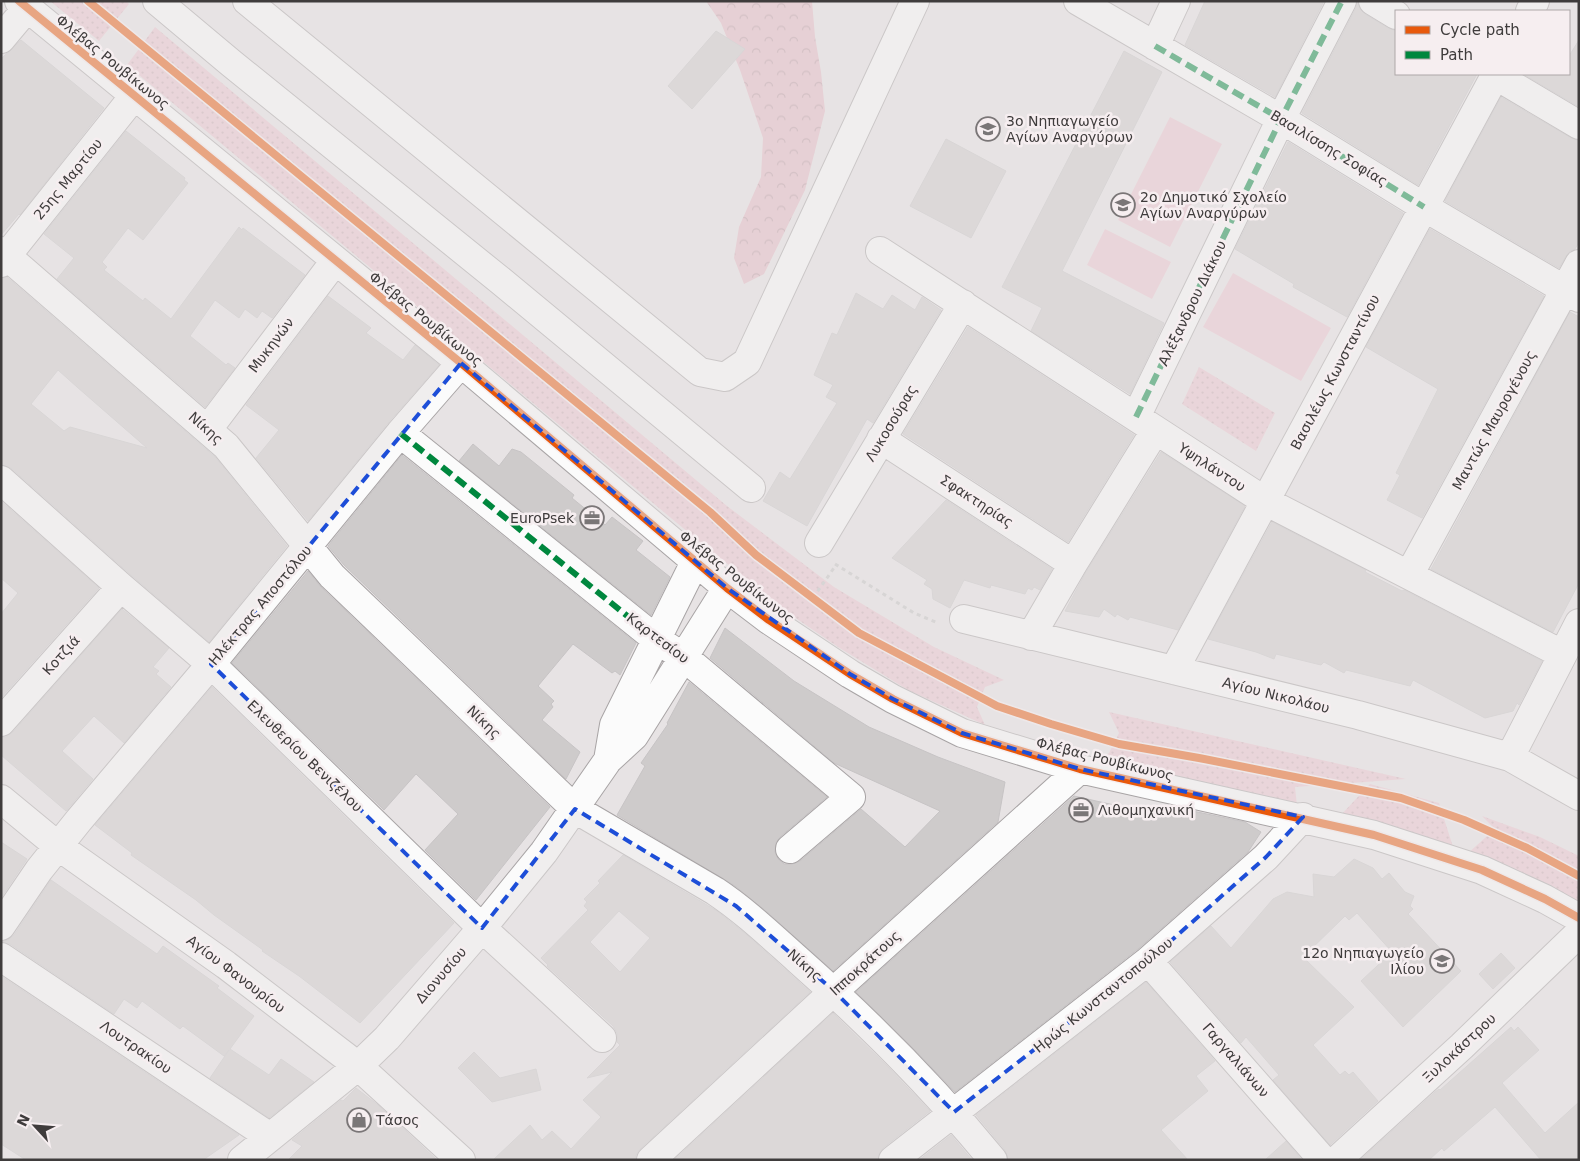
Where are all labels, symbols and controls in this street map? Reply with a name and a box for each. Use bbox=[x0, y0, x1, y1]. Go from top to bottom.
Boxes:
legend bbox=[1395, 10, 1570, 75]
street label: Φλέβας Ρουβίκωνος bbox=[53, 11, 173, 113]
text: Cycle path bbox=[1440, 21, 1520, 39]
text: Path bbox=[1440, 46, 1473, 64]
street label: Βασιλίσσης Σοφίας bbox=[1268, 107, 1390, 189]
place label: 3ο Νηπιαγωγείο Αγίων Αναργύρων bbox=[1006, 113, 1133, 145]
school or university icon: 3ο Νηπιαγωγείο Αγίων Αναργύρων bbox=[975, 116, 1001, 142]
street label: 25ης Μαρτίου bbox=[31, 135, 105, 223]
place label: 2ο Δημοτικό Σχολείο Αγίων Αναργύρων bbox=[1140, 189, 1287, 221]
school or university icon: 2ο Δημοτικό Σχολείο Αγίων Αναργύρων bbox=[1110, 192, 1136, 218]
street label: Αλέξανδρου Διάκου bbox=[1155, 238, 1229, 368]
street label: Φλέβας Ρουβίκωνος bbox=[366, 268, 486, 370]
street label: Βασιλέως Κωνσταντίνου bbox=[1287, 292, 1383, 452]
street label: Μυκηνών bbox=[245, 314, 297, 376]
street label: Μαντώς Μαυρογένους bbox=[1449, 347, 1539, 493]
street label: Λυκοσούρας bbox=[862, 382, 920, 464]
street label: Νίκης bbox=[186, 408, 226, 448]
street label: Υψηλάντου bbox=[1174, 439, 1249, 495]
street label: Σφακτηρίας bbox=[937, 471, 1017, 531]
office icon: EuroPsek bbox=[579, 505, 605, 531]
place label: EuroPsek bbox=[510, 510, 575, 526]
street label: Φλέβας Ρουβίκωνος bbox=[676, 527, 798, 627]
street label: Ηλέκτρας Αποστόλου bbox=[205, 542, 315, 668]
street label: Καρτεσίου bbox=[624, 609, 692, 667]
street label: Κοτζιά bbox=[39, 632, 83, 678]
street label: Αγίου Νικολάου bbox=[1221, 674, 1331, 716]
street label: Ελευθερίου Βενιζέλου bbox=[244, 697, 366, 815]
street label: Νίκης bbox=[464, 702, 504, 742]
street label: Φλέβας Ρουβίκωνος bbox=[1035, 734, 1175, 784]
office icon: Λιθομηχανική bbox=[1068, 797, 1094, 823]
place label: Λιθομηχανική bbox=[1098, 802, 1194, 818]
street label: Ιπποκράτους bbox=[826, 927, 904, 999]
street label: Αγίου Φανουρίου bbox=[184, 932, 288, 1016]
street label: Ηρώς Κωνσταντοπούλου bbox=[1030, 934, 1176, 1056]
street label: Διονυσίου bbox=[412, 944, 470, 1006]
place label: 12ο Νηπιαγωγείο Ιλίου bbox=[1302, 945, 1424, 977]
street label: Νίκης bbox=[784, 946, 826, 984]
school or university icon: 12ο Νηπιαγωγείο Ιλίου bbox=[1429, 948, 1455, 974]
street label: Ξυλοκάστρου bbox=[1419, 1010, 1499, 1086]
street label: Λουτρακίου bbox=[97, 1017, 175, 1077]
street label: Γαργαλιάνων bbox=[1199, 1020, 1273, 1100]
north arrow bbox=[10, 1101, 60, 1151]
shop icon: Τάσος bbox=[346, 1107, 372, 1133]
text: N bbox=[14, 1112, 33, 1129]
place label: Τάσος bbox=[375, 1112, 419, 1128]

